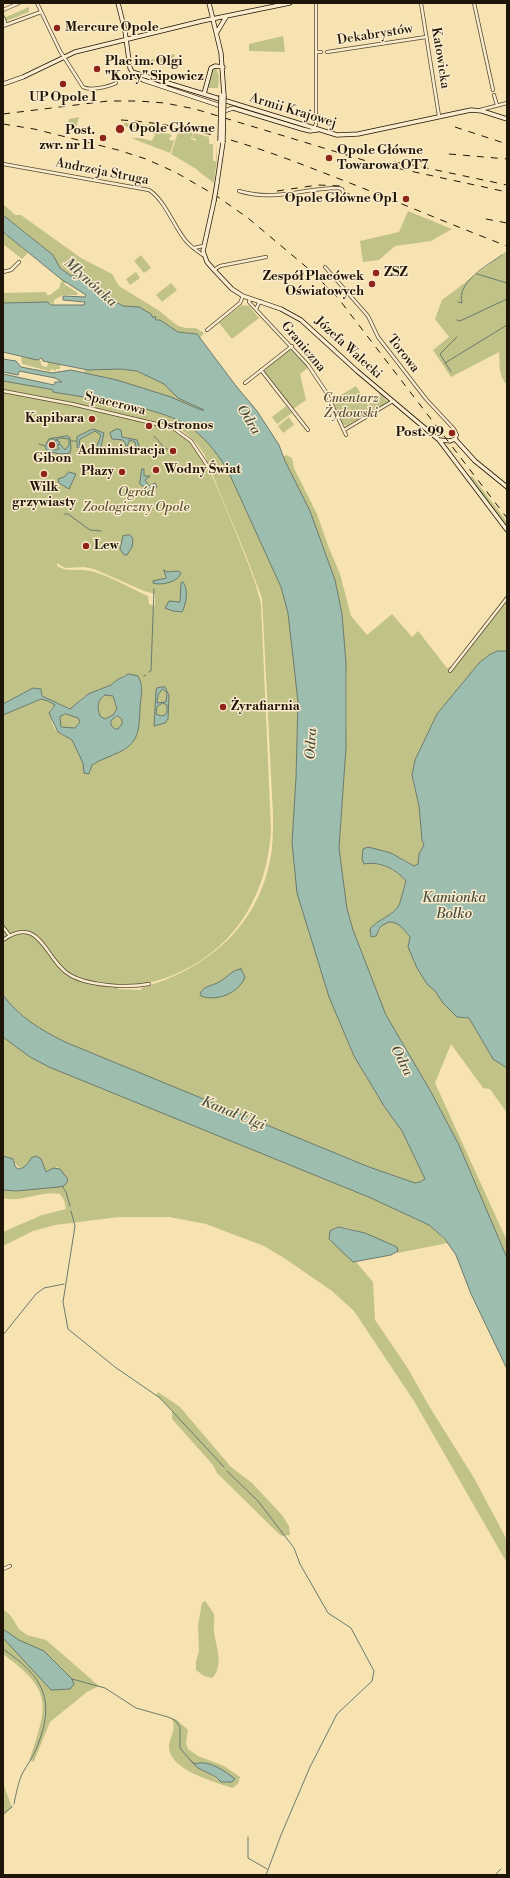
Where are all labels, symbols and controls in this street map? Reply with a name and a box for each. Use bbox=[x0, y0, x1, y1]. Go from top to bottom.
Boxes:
place label: Mercure Opole bbox=[65, 20, 159, 36]
street label: Dekabrystów bbox=[336, 21, 414, 49]
marker: Mercure Opole bbox=[52, 23, 62, 33]
street label: Katowicka bbox=[427, 26, 453, 90]
place label: Plac im. Olgi "Kory" Sipowicz bbox=[105, 54, 204, 85]
marker: Plac im. Olgi "Kory" Sipowicz bbox=[92, 64, 102, 74]
marker: UP Opole 1 bbox=[58, 79, 68, 89]
place label: UP Opole 1 bbox=[29, 90, 97, 106]
street label: Armii Krajowej bbox=[248, 90, 338, 132]
place label: Opole Główne bbox=[129, 121, 215, 137]
place label: Post. zwr. nr 11 bbox=[39, 123, 95, 154]
marker: Opole Główne bbox=[114, 123, 126, 135]
marker: Post. zwr. nr 11 bbox=[98, 133, 108, 143]
place label: Opole Główne Towarowa OT7 bbox=[337, 143, 429, 174]
marker: Opole Główne Towarowa OT7 bbox=[324, 153, 334, 163]
street label: Andrzeja Struga bbox=[54, 155, 150, 189]
place label: Opole Główne Op1 bbox=[285, 191, 398, 207]
marker: Opole Główne Op1 bbox=[401, 194, 411, 204]
water label: Młynówka bbox=[60, 255, 120, 311]
place label: ZSZ bbox=[384, 265, 408, 281]
marker: ZSZ bbox=[371, 268, 381, 278]
place label: Zespół Placówek Oświatowych bbox=[263, 269, 364, 300]
marker: Zespół Placówek Oświatowych bbox=[367, 279, 377, 289]
street label: Józefa Walecki bbox=[311, 314, 385, 382]
street label: Graniczna bbox=[277, 319, 329, 375]
street label: Torowa bbox=[383, 332, 423, 376]
street label: Spacerowa bbox=[83, 389, 147, 419]
park label: Cmentarz Żydowski bbox=[323, 391, 379, 422]
water label: Odra bbox=[232, 402, 264, 438]
place label: Kapibara bbox=[25, 411, 84, 427]
marker: Kapibara bbox=[87, 414, 97, 424]
place label: Ostronos bbox=[157, 418, 213, 434]
marker: Ostronos bbox=[144, 421, 154, 431]
place label: Post. 99 bbox=[396, 425, 444, 441]
marker: Post. 99 bbox=[447, 428, 457, 438]
marker: Gibon bbox=[47, 440, 57, 450]
place label: Administracja bbox=[78, 443, 165, 459]
marker: Administracja bbox=[168, 446, 178, 456]
place label: Gibon bbox=[33, 451, 71, 467]
place label: Wodny Świat bbox=[164, 462, 241, 478]
place label: Płazy bbox=[81, 464, 114, 480]
marker: Wodny Świat bbox=[151, 465, 161, 475]
marker: Płazy bbox=[117, 467, 127, 477]
marker: Wilk grzywiasty bbox=[39, 469, 49, 479]
place label: Wilk grzywiasty bbox=[12, 480, 76, 511]
park label: Ogród Zoologiczny Opole bbox=[82, 485, 190, 516]
place label: Lew bbox=[94, 538, 119, 554]
marker: Lew bbox=[81, 541, 91, 551]
place label: Żyrafiarnia bbox=[231, 699, 300, 715]
marker: Żyrafiarnia bbox=[218, 702, 228, 712]
water label: Odra bbox=[303, 728, 321, 760]
water label: Kamionka Bolko bbox=[422, 891, 486, 924]
water label: Odra bbox=[386, 1043, 416, 1079]
water label: Kanał Ulgi bbox=[199, 1094, 267, 1134]

